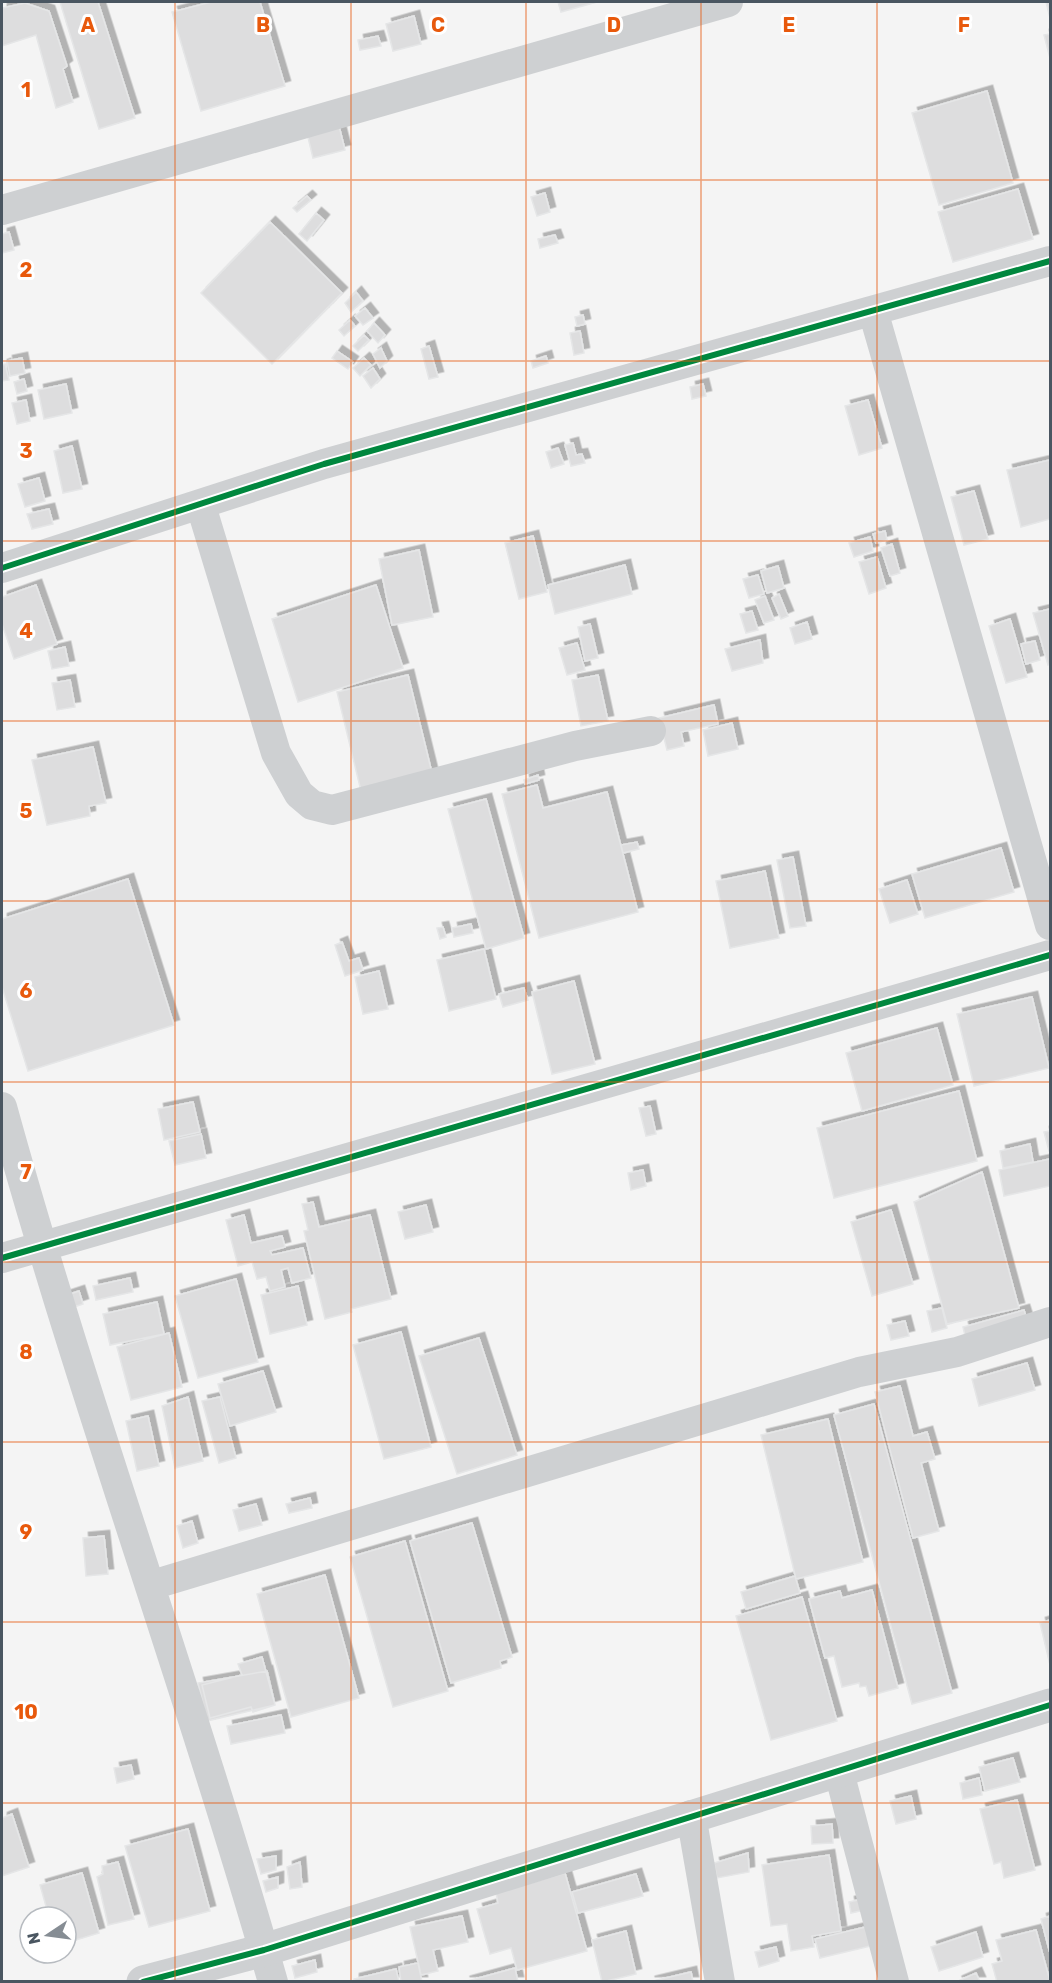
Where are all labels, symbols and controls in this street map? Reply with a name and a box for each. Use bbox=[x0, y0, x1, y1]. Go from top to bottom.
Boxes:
text: A bbox=[81, 13, 96, 37]
text: B bbox=[256, 13, 270, 37]
text: C bbox=[431, 13, 445, 37]
text: D bbox=[607, 13, 621, 37]
text: E bbox=[783, 13, 795, 37]
text: F bbox=[958, 13, 970, 37]
text: 1 bbox=[21, 78, 31, 102]
text: 2 bbox=[20, 258, 33, 282]
text: 3 bbox=[19, 439, 33, 463]
text: 4 bbox=[19, 619, 33, 643]
text: 5 bbox=[20, 799, 33, 823]
text: 6 bbox=[19, 979, 33, 1003]
text: 7 bbox=[20, 1160, 32, 1184]
text: 8 bbox=[19, 1340, 33, 1364]
text: 9 bbox=[20, 1520, 33, 1544]
text: 10 bbox=[14, 1700, 38, 1724]
north arrow bbox=[18, 1905, 78, 1965]
text: N bbox=[23, 1931, 44, 1946]

